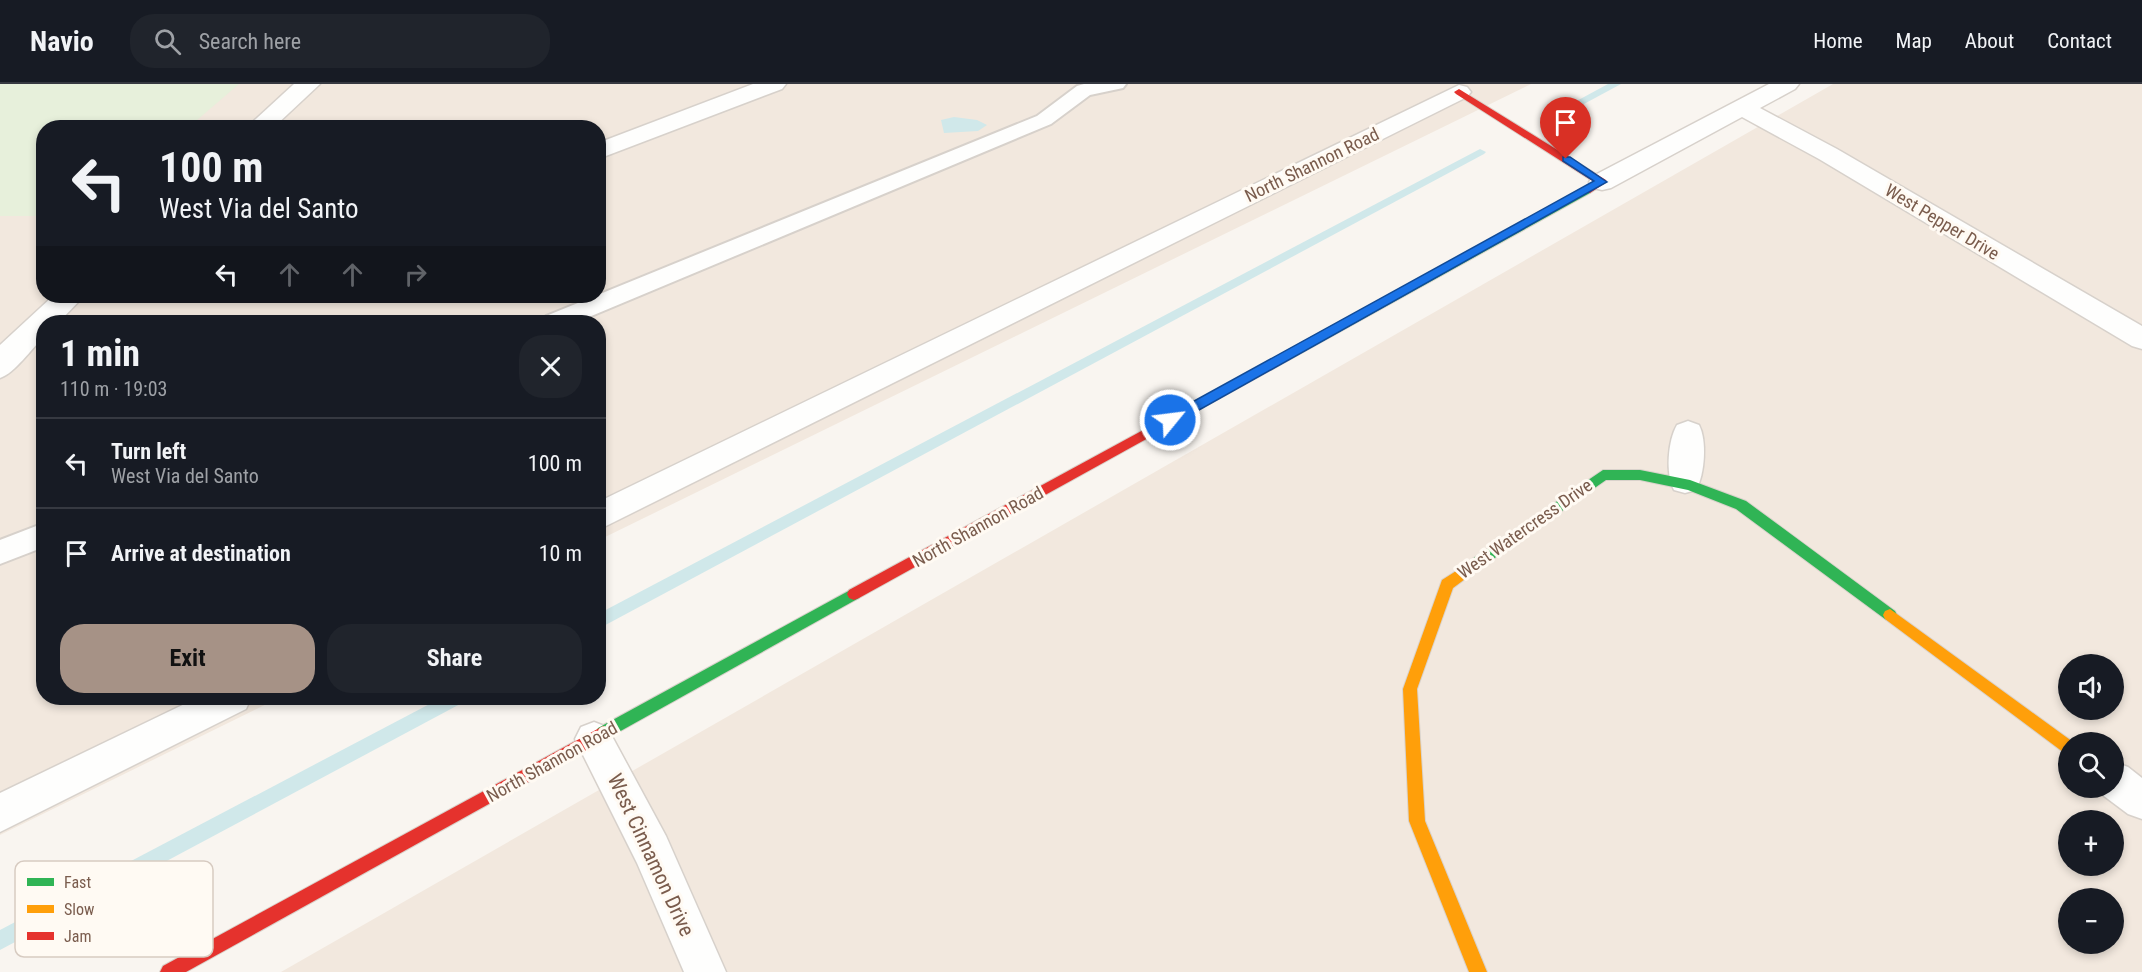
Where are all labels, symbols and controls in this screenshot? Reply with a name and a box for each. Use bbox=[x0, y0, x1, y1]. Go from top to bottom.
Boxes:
search box bbox=[130, 14, 550, 68]
text: Navio bbox=[30, 25, 94, 58]
icon: search bbox=[151, 25, 184, 58]
text: Search here bbox=[199, 29, 301, 54]
text: Home bbox=[1813, 29, 1863, 53]
text: Map bbox=[1896, 29, 1932, 53]
text: About bbox=[1965, 29, 2014, 53]
text: Contact bbox=[2047, 29, 2112, 53]
pin bbox=[1540, 97, 1591, 159]
icon: arrive bbox=[1549, 106, 1582, 139]
street label: North Shannon Road bbox=[1241, 123, 1382, 206]
text: 100 m bbox=[159, 143, 264, 192]
icon: left bbox=[60, 144, 138, 222]
street label: West Pepper Drive bbox=[1881, 179, 2003, 264]
text: West Via del Santo bbox=[159, 193, 359, 225]
icon: left bbox=[210, 258, 243, 291]
icon: ahead bbox=[273, 258, 306, 291]
icon: ahead bbox=[336, 258, 369, 291]
icon: right bbox=[399, 258, 432, 291]
text: 1 min bbox=[60, 333, 140, 375]
button: close bbox=[519, 335, 582, 398]
text: 110 m · 19:03 bbox=[60, 377, 167, 401]
position arrow bbox=[1138, 388, 1202, 452]
text: Turn left bbox=[111, 439, 186, 464]
icon: left bbox=[60, 447, 93, 480]
text: 100 m bbox=[528, 451, 582, 476]
text: West Via del Santo bbox=[111, 464, 259, 488]
street label: West Watercress Drive bbox=[1453, 474, 1596, 583]
street label: North Shannon Road bbox=[909, 482, 1047, 571]
icon: arrive bbox=[60, 537, 93, 570]
text: Arrive at destination bbox=[111, 541, 291, 566]
text: 10 m bbox=[539, 541, 582, 566]
button: Exit bbox=[60, 624, 315, 693]
button: Share bbox=[327, 624, 582, 693]
map controls bbox=[2058, 654, 2124, 954]
button: sound bbox=[2058, 654, 2124, 720]
street label: North Shannon Road bbox=[483, 717, 621, 806]
button: search bbox=[2058, 732, 2124, 798]
street label: West Cinnamon Drive bbox=[603, 770, 699, 940]
button: + bbox=[2058, 810, 2124, 876]
legend bbox=[15, 861, 213, 957]
text: Fast bbox=[64, 873, 91, 892]
button: − bbox=[2058, 888, 2124, 954]
text: Slow bbox=[64, 900, 94, 919]
text: Jam bbox=[64, 927, 91, 946]

